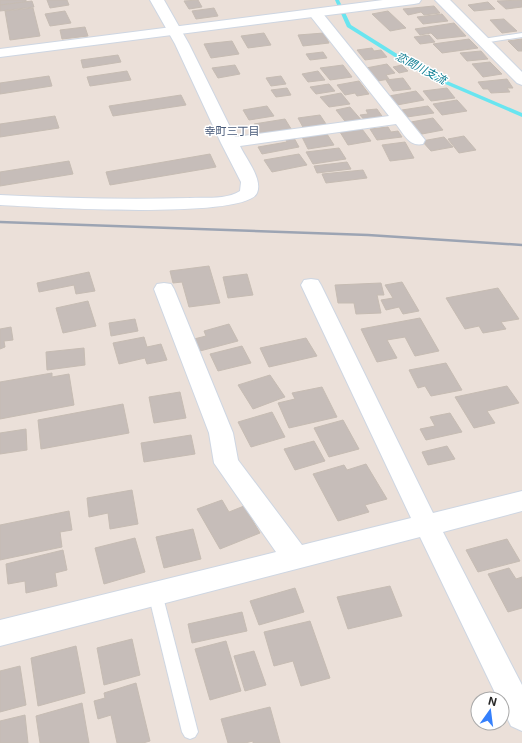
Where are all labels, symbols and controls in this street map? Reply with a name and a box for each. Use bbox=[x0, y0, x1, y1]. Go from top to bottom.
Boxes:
water label: 恋問川支流 bbox=[393, 49, 450, 88]
district label: 幸町三丁目 bbox=[205, 124, 260, 138]
north arrow bbox=[470, 691, 510, 731]
text: N bbox=[487, 693, 498, 709]

